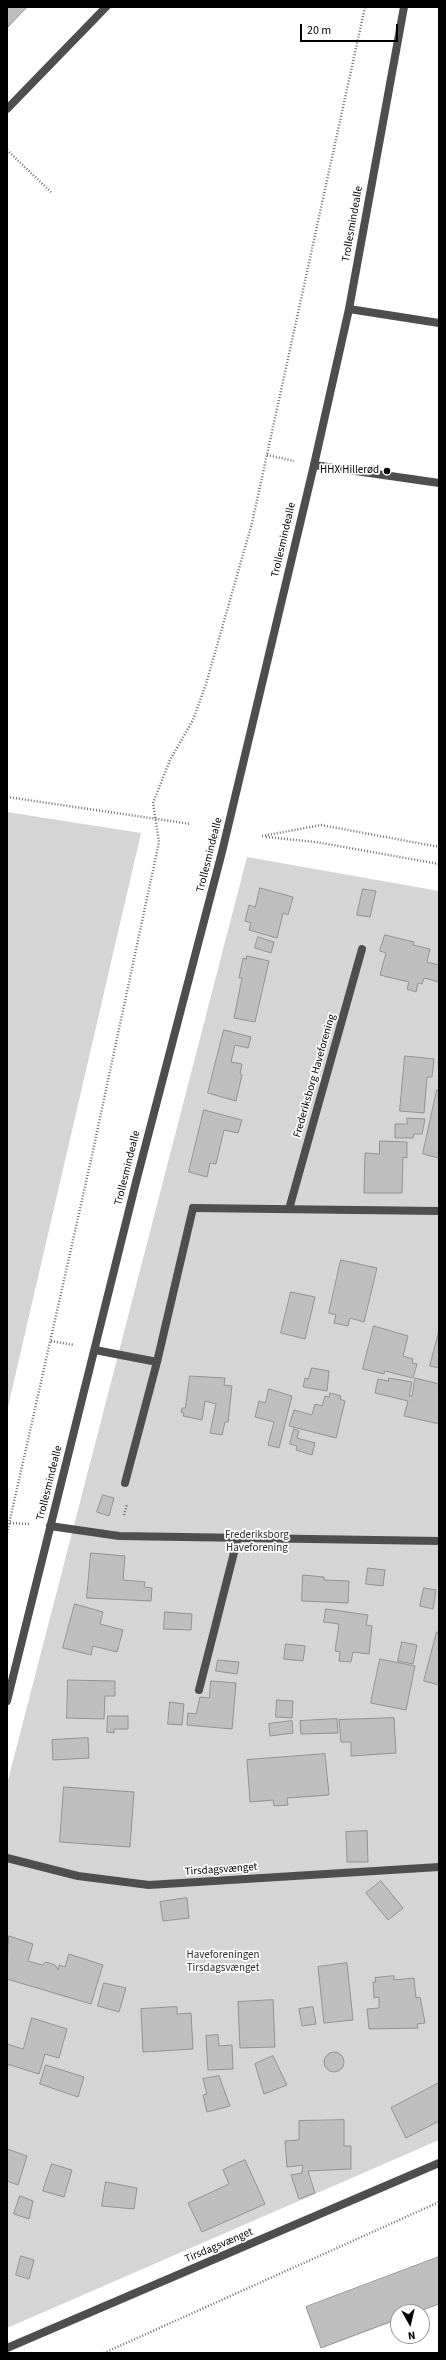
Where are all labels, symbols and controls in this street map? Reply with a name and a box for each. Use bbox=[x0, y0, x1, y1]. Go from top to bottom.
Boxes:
scale bar bbox=[302, 16, 400, 42]
text: 20 m bbox=[307, 22, 331, 39]
street label: Trollesmindealle bbox=[340, 185, 366, 263]
place label: HHX Hillerød bbox=[320, 464, 379, 478]
marker: HHX Hillerød bbox=[382, 466, 392, 476]
street label: Trollesmindealle bbox=[269, 501, 299, 579]
street label: Trollesmindealle bbox=[194, 816, 226, 894]
street label: Frederiksborg Haveforening bbox=[291, 1013, 339, 1139]
street label: Trollesmindealle bbox=[112, 1129, 144, 1207]
street label: Trollesmindealle bbox=[34, 1444, 66, 1522]
park label: Frederiksborg Haveforening bbox=[225, 1529, 289, 1555]
street label: Tirsdagsvænget bbox=[184, 1861, 258, 1879]
park label: Haveforeningen Tirsdagsvænget bbox=[186, 1949, 260, 1975]
street label: Tirsdagsvænget bbox=[183, 2226, 255, 2266]
north arrow bbox=[390, 2304, 430, 2344]
text: N bbox=[407, 2327, 416, 2343]

